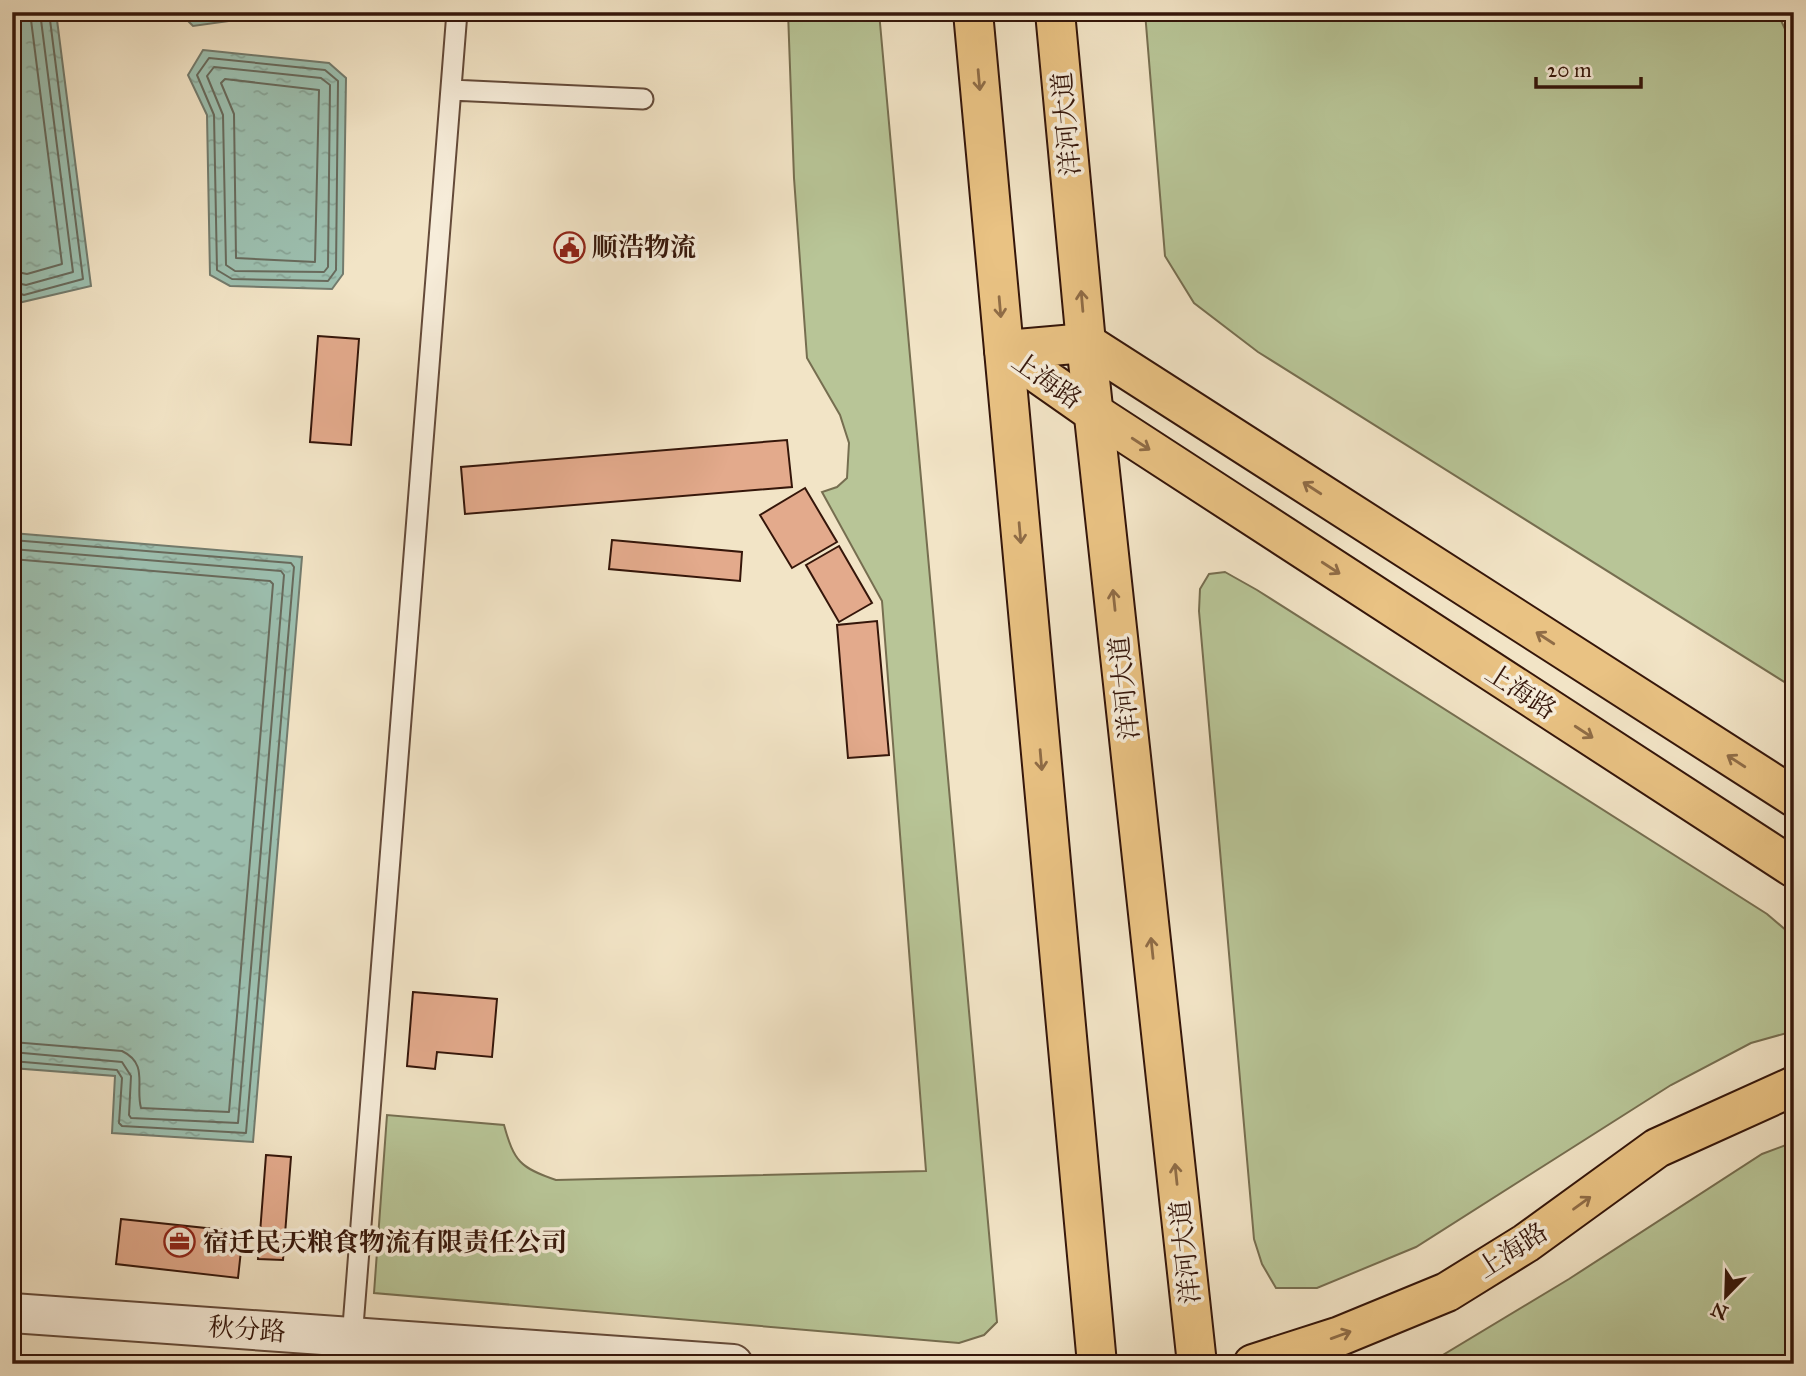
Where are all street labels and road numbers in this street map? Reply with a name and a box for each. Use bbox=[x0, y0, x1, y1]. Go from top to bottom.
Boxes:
street label: 洋河大道 bbox=[1046, 71, 1086, 177]
street label: 上海路 bbox=[1006, 345, 1088, 415]
street label: 洋河大道 bbox=[1103, 635, 1145, 741]
street label: 上海路 bbox=[1480, 656, 1562, 726]
street label: 洋河大道 bbox=[1164, 1199, 1206, 1305]
street label: 上海路 bbox=[1471, 1215, 1553, 1285]
street label: 秋分路 bbox=[207, 1310, 287, 1348]

